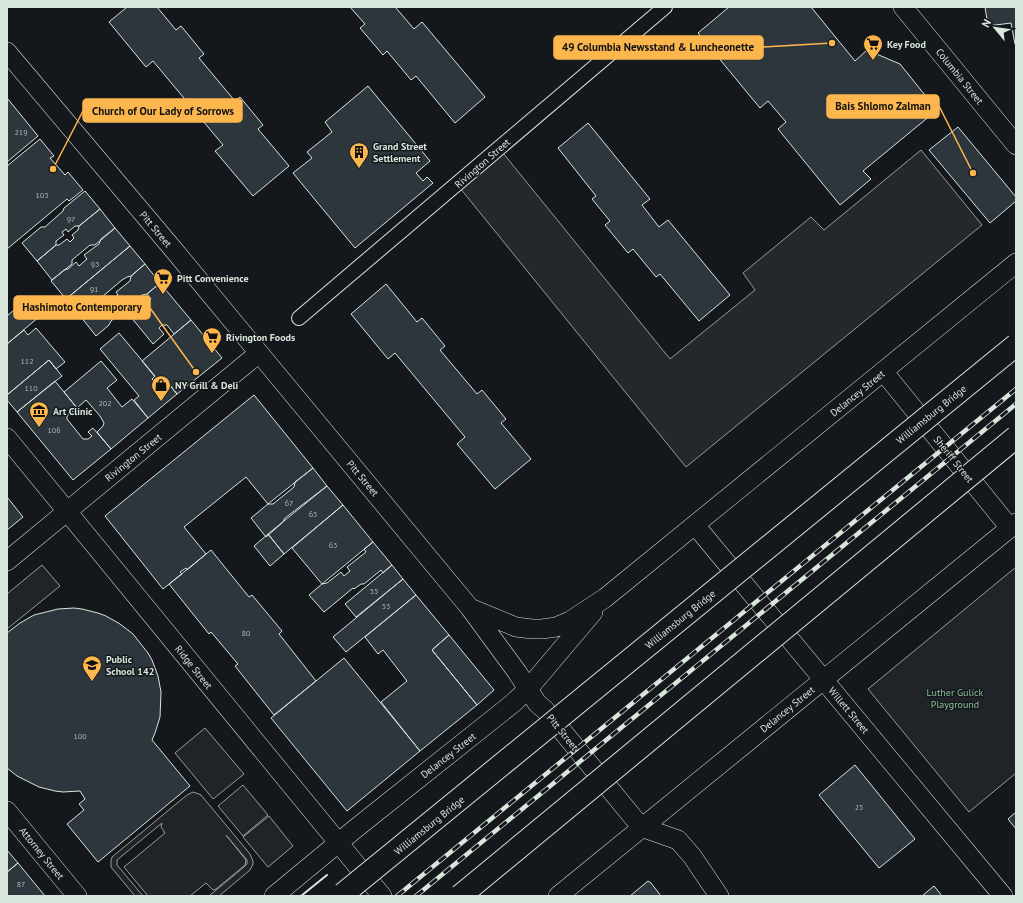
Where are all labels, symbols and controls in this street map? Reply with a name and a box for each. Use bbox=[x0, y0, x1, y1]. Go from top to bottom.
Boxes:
north arrow bbox=[975, 8, 1015, 48]
text: N bbox=[978, 17, 994, 30]
supermarket icon: Key Food bbox=[862, 33, 884, 61]
callout: 49 Columbia Newsstand & Luncheonette bbox=[554, 36, 763, 59]
place label: Key Food bbox=[887, 38, 926, 51]
text: 49 Columbia Newsstand & Luncheonette bbox=[562, 40, 754, 54]
street label: Columbia Street bbox=[933, 46, 987, 107]
callout: Bais Shlomo Zalman bbox=[827, 95, 939, 118]
callout: Church of Our Lady of Sorrows bbox=[83, 99, 242, 122]
text: Bais Shlomo Zalman bbox=[835, 99, 931, 113]
text: Church of Our Lady of Sorrows bbox=[92, 104, 234, 118]
house number: 219 bbox=[14, 127, 28, 137]
street label: Rivington Street bbox=[452, 135, 513, 191]
place label: Grand Street Settlement bbox=[373, 140, 427, 165]
building icon: Grand Street Settlement bbox=[348, 141, 370, 169]
house number: 103 bbox=[35, 190, 49, 200]
street label: Pitt Street bbox=[137, 209, 175, 251]
house number: 97 bbox=[67, 214, 75, 224]
house number: 93 bbox=[91, 259, 99, 269]
supermarket icon: Pitt Convenience bbox=[152, 267, 174, 295]
place label: Pitt Convenience bbox=[177, 272, 248, 285]
house number: 91 bbox=[90, 284, 98, 294]
callout: Hashimoto Contemporary bbox=[14, 296, 150, 319]
text: Hashimoto Contemporary bbox=[22, 300, 142, 314]
supermarket icon: Rivington Foods bbox=[201, 326, 223, 354]
place label: Rivington Foods bbox=[226, 331, 295, 344]
house number: 112 bbox=[20, 356, 34, 366]
street label: Delancey Street bbox=[827, 367, 888, 419]
shop icon: NY Grill & Deli bbox=[150, 374, 172, 402]
place label: NY Grill & Deli bbox=[175, 379, 238, 392]
street label: Williamsburg Bridge bbox=[894, 382, 969, 447]
house number: 110 bbox=[24, 383, 38, 393]
house number: 202 bbox=[98, 398, 112, 408]
museum icon: Art Clinic bbox=[28, 400, 50, 428]
place label: Art Clinic bbox=[53, 405, 93, 418]
house number: 106 bbox=[47, 425, 61, 435]
street label: Rivington Street bbox=[102, 430, 165, 484]
street label: Sheriff Street bbox=[931, 433, 977, 486]
street label: Pitt Street bbox=[344, 458, 382, 500]
house number: 67 bbox=[285, 498, 293, 508]
house number: 65 bbox=[309, 509, 317, 519]
house number: 63 bbox=[329, 540, 337, 550]
house number: 55 bbox=[370, 586, 378, 596]
street label: Williamsburg Bridge bbox=[643, 587, 718, 652]
house number: 53 bbox=[382, 601, 390, 611]
house number: 80 bbox=[242, 628, 251, 638]
street label: Ridge Street bbox=[172, 643, 216, 692]
place label: Public School 142 bbox=[106, 653, 154, 678]
school or university icon: Public School 142 bbox=[81, 654, 103, 682]
street label: Delancey Street bbox=[757, 683, 818, 735]
street label: Willett Street bbox=[825, 684, 872, 737]
park label: Luther Gulick Playground bbox=[927, 686, 984, 711]
street label: Pitt Street bbox=[544, 711, 582, 754]
street label: Delancey Street bbox=[418, 729, 479, 781]
house number: 100 bbox=[73, 731, 87, 741]
street label: Williamsburg Bridge bbox=[392, 793, 467, 858]
house number: 25 bbox=[855, 802, 863, 812]
street label: Attorney Street bbox=[16, 824, 67, 883]
house number: 87 bbox=[17, 879, 25, 889]

